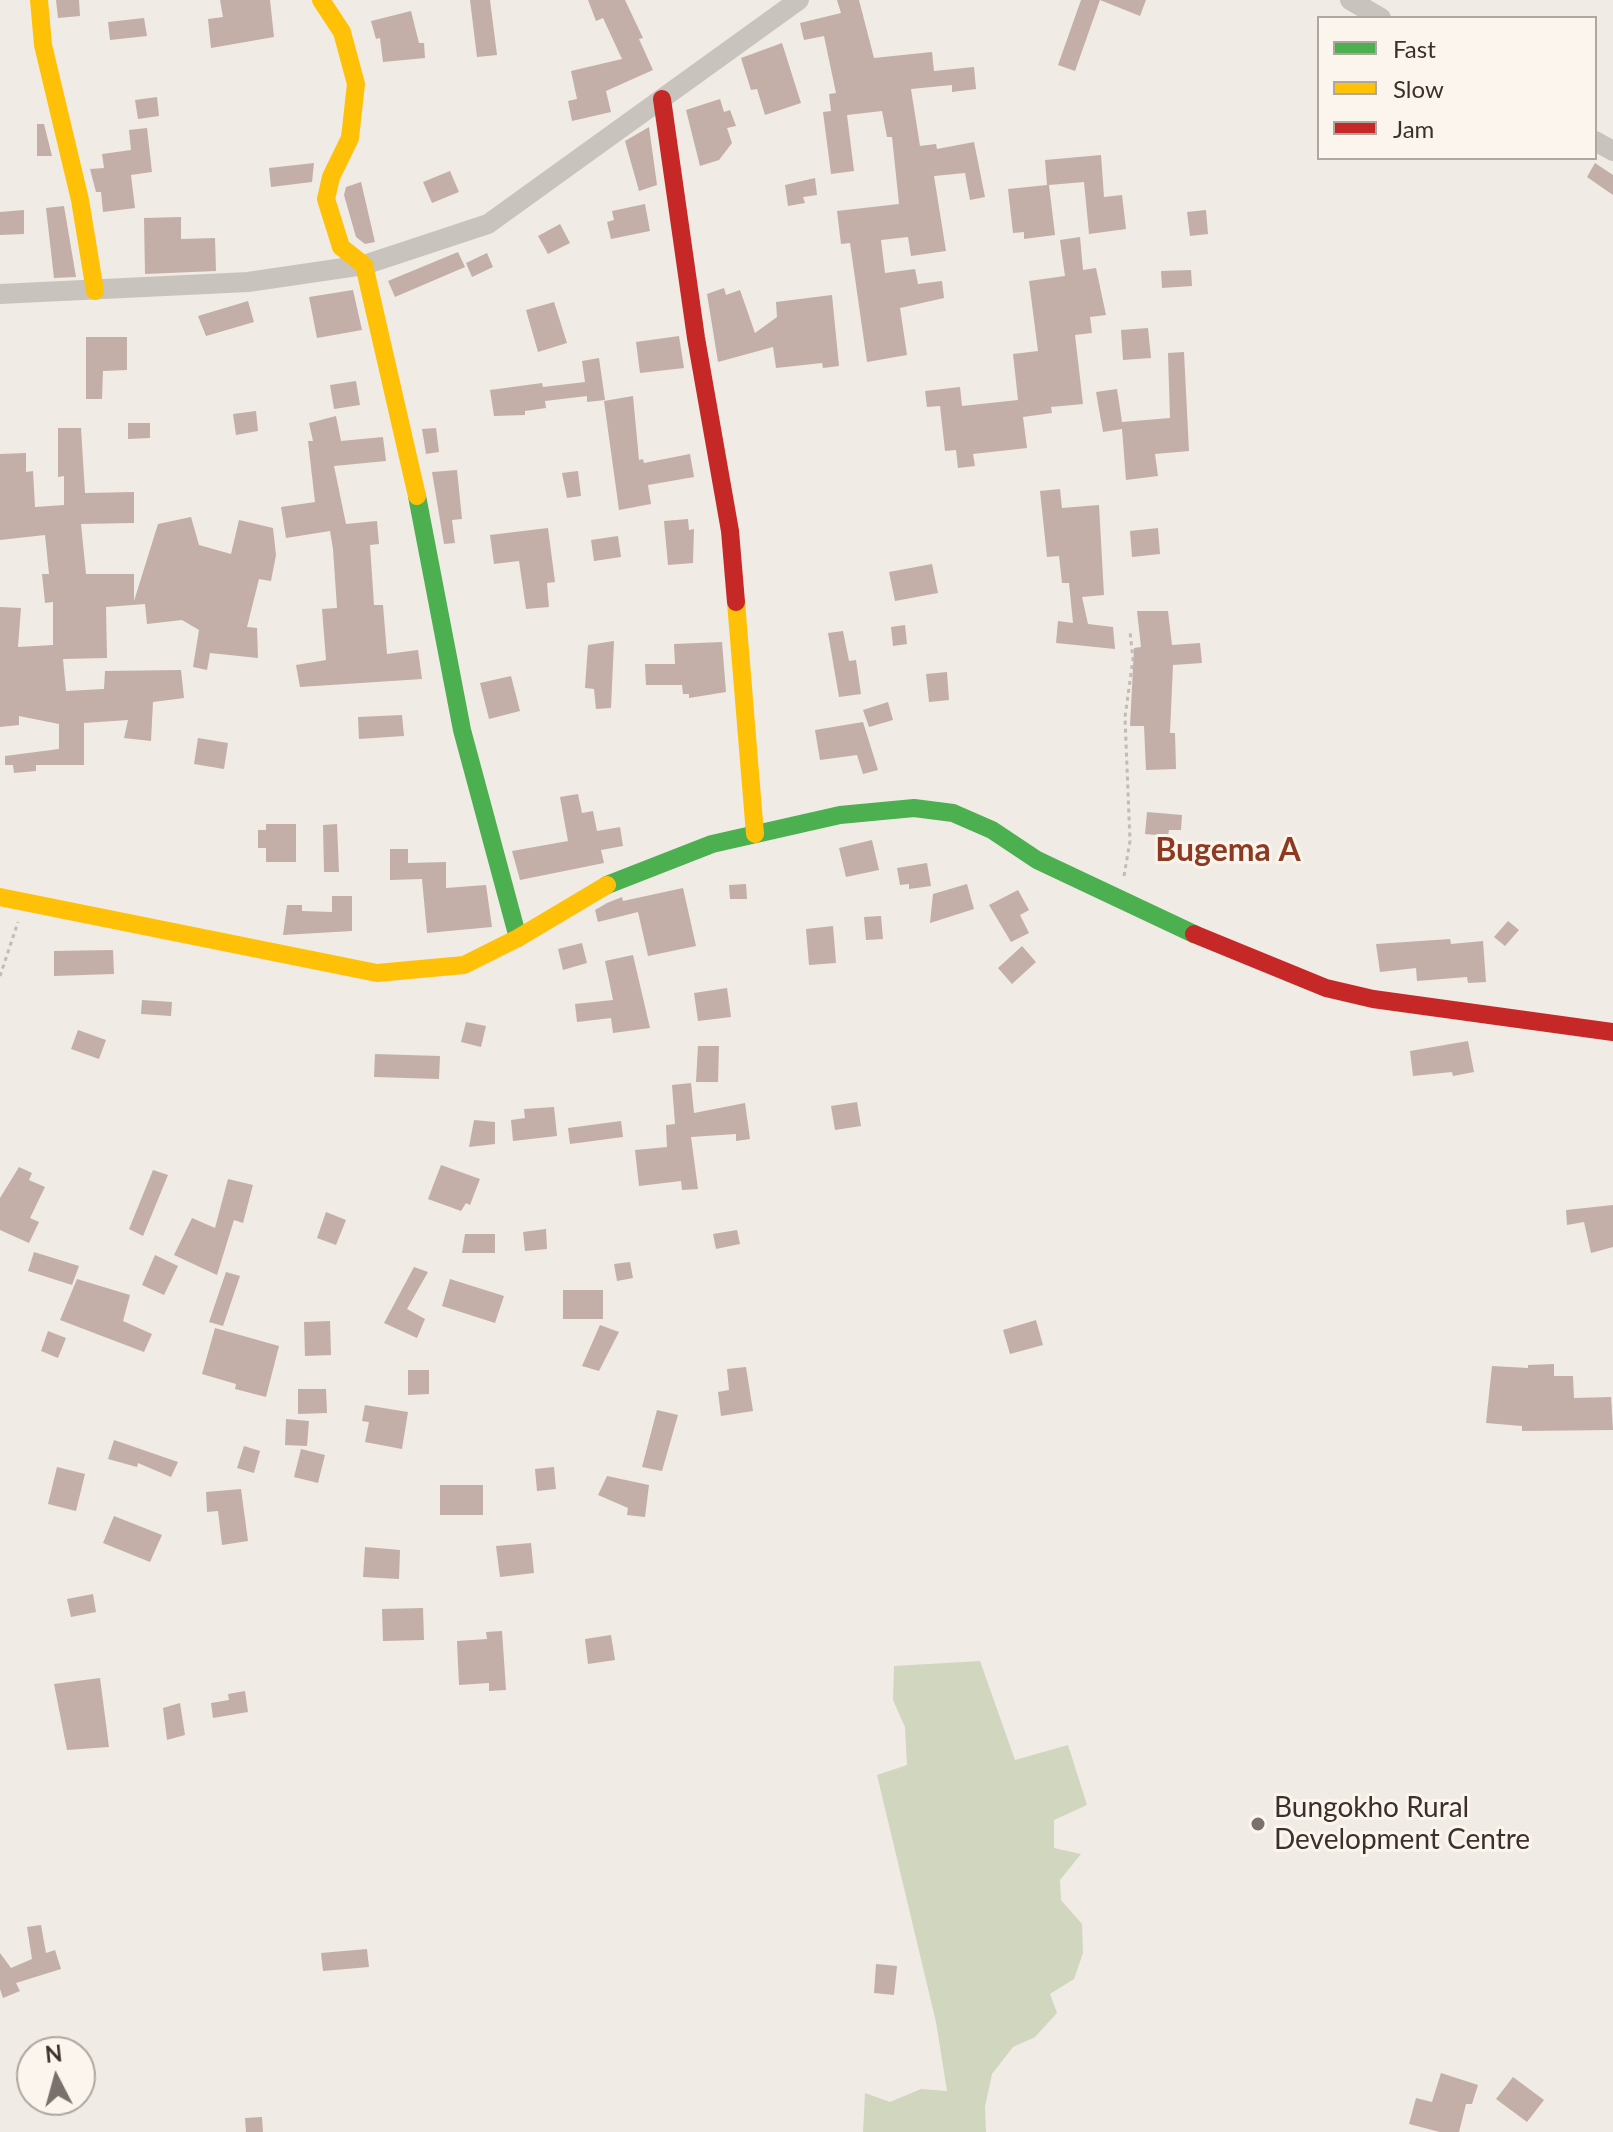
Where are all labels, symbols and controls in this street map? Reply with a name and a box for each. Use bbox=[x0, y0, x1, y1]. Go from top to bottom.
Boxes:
legend bbox=[1317, 16, 1597, 160]
text: Fast bbox=[1393, 34, 1436, 63]
text: Slow bbox=[1393, 74, 1444, 103]
text: Jam bbox=[1393, 114, 1434, 143]
district label: Bugema A bbox=[1155, 832, 1301, 870]
place label: Bungokho Rural Development Centre bbox=[1274, 1791, 1530, 1857]
marker: Bungokho Rural Development Centre bbox=[1249, 1815, 1267, 1833]
north arrow bbox=[16, 2036, 96, 2116]
text: N bbox=[44, 2039, 63, 2068]

